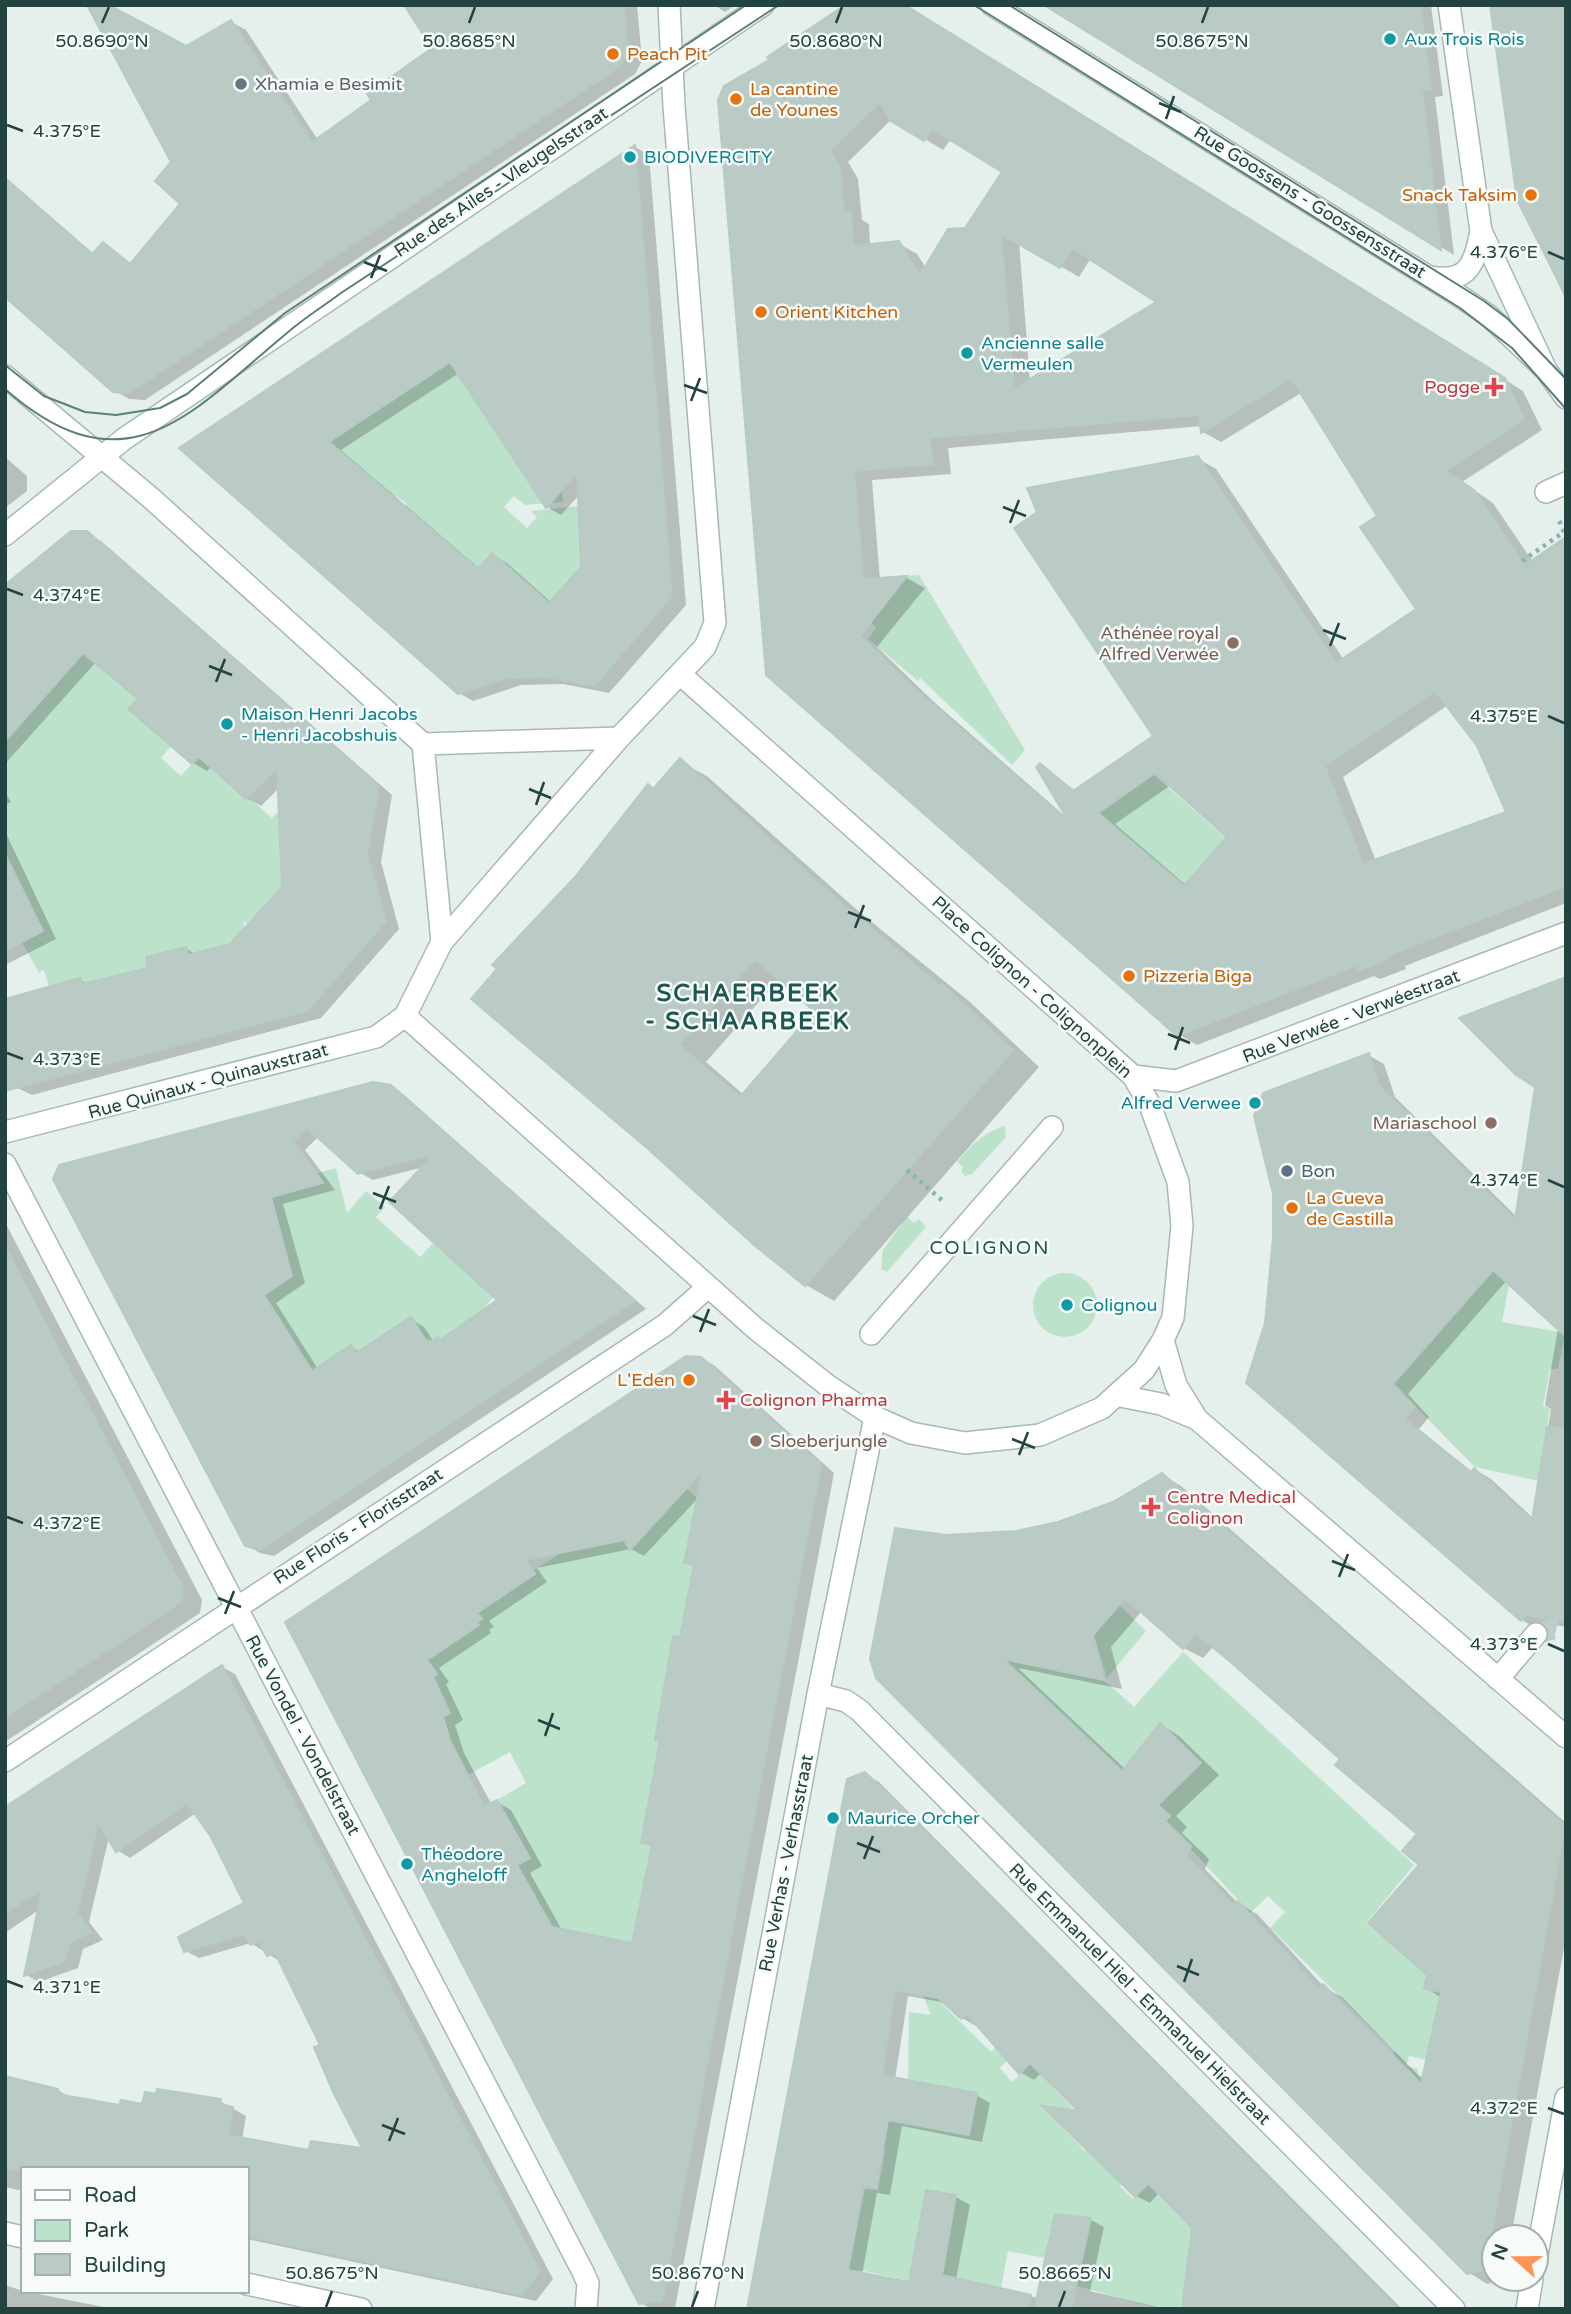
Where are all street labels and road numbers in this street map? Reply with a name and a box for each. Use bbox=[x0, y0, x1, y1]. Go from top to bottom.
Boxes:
street label: Rue des Ailes - Vleugelsstraat bbox=[390, 102, 612, 262]
street label: Rue Goossens - Goossensstraat bbox=[1190, 121, 1430, 283]
street label: Place Colignon - Colignonplein bbox=[927, 891, 1137, 1083]
street label: Rue Verwée - Verwéestraat bbox=[1239, 964, 1463, 1068]
street label: Rue Quinaux - Quinauxstraat bbox=[86, 1038, 330, 1124]
street label: Rue Floris - Florisstraat bbox=[269, 1463, 447, 1589]
street label: Rue Vondel - Vondelstraat bbox=[241, 1631, 365, 1839]
street label: Rue Verhas - Verhasstraat bbox=[754, 1752, 818, 1974]
street label: Rue Emmanuel Hiel - Emmanuel Hielstraat bbox=[1005, 1859, 1276, 2130]

